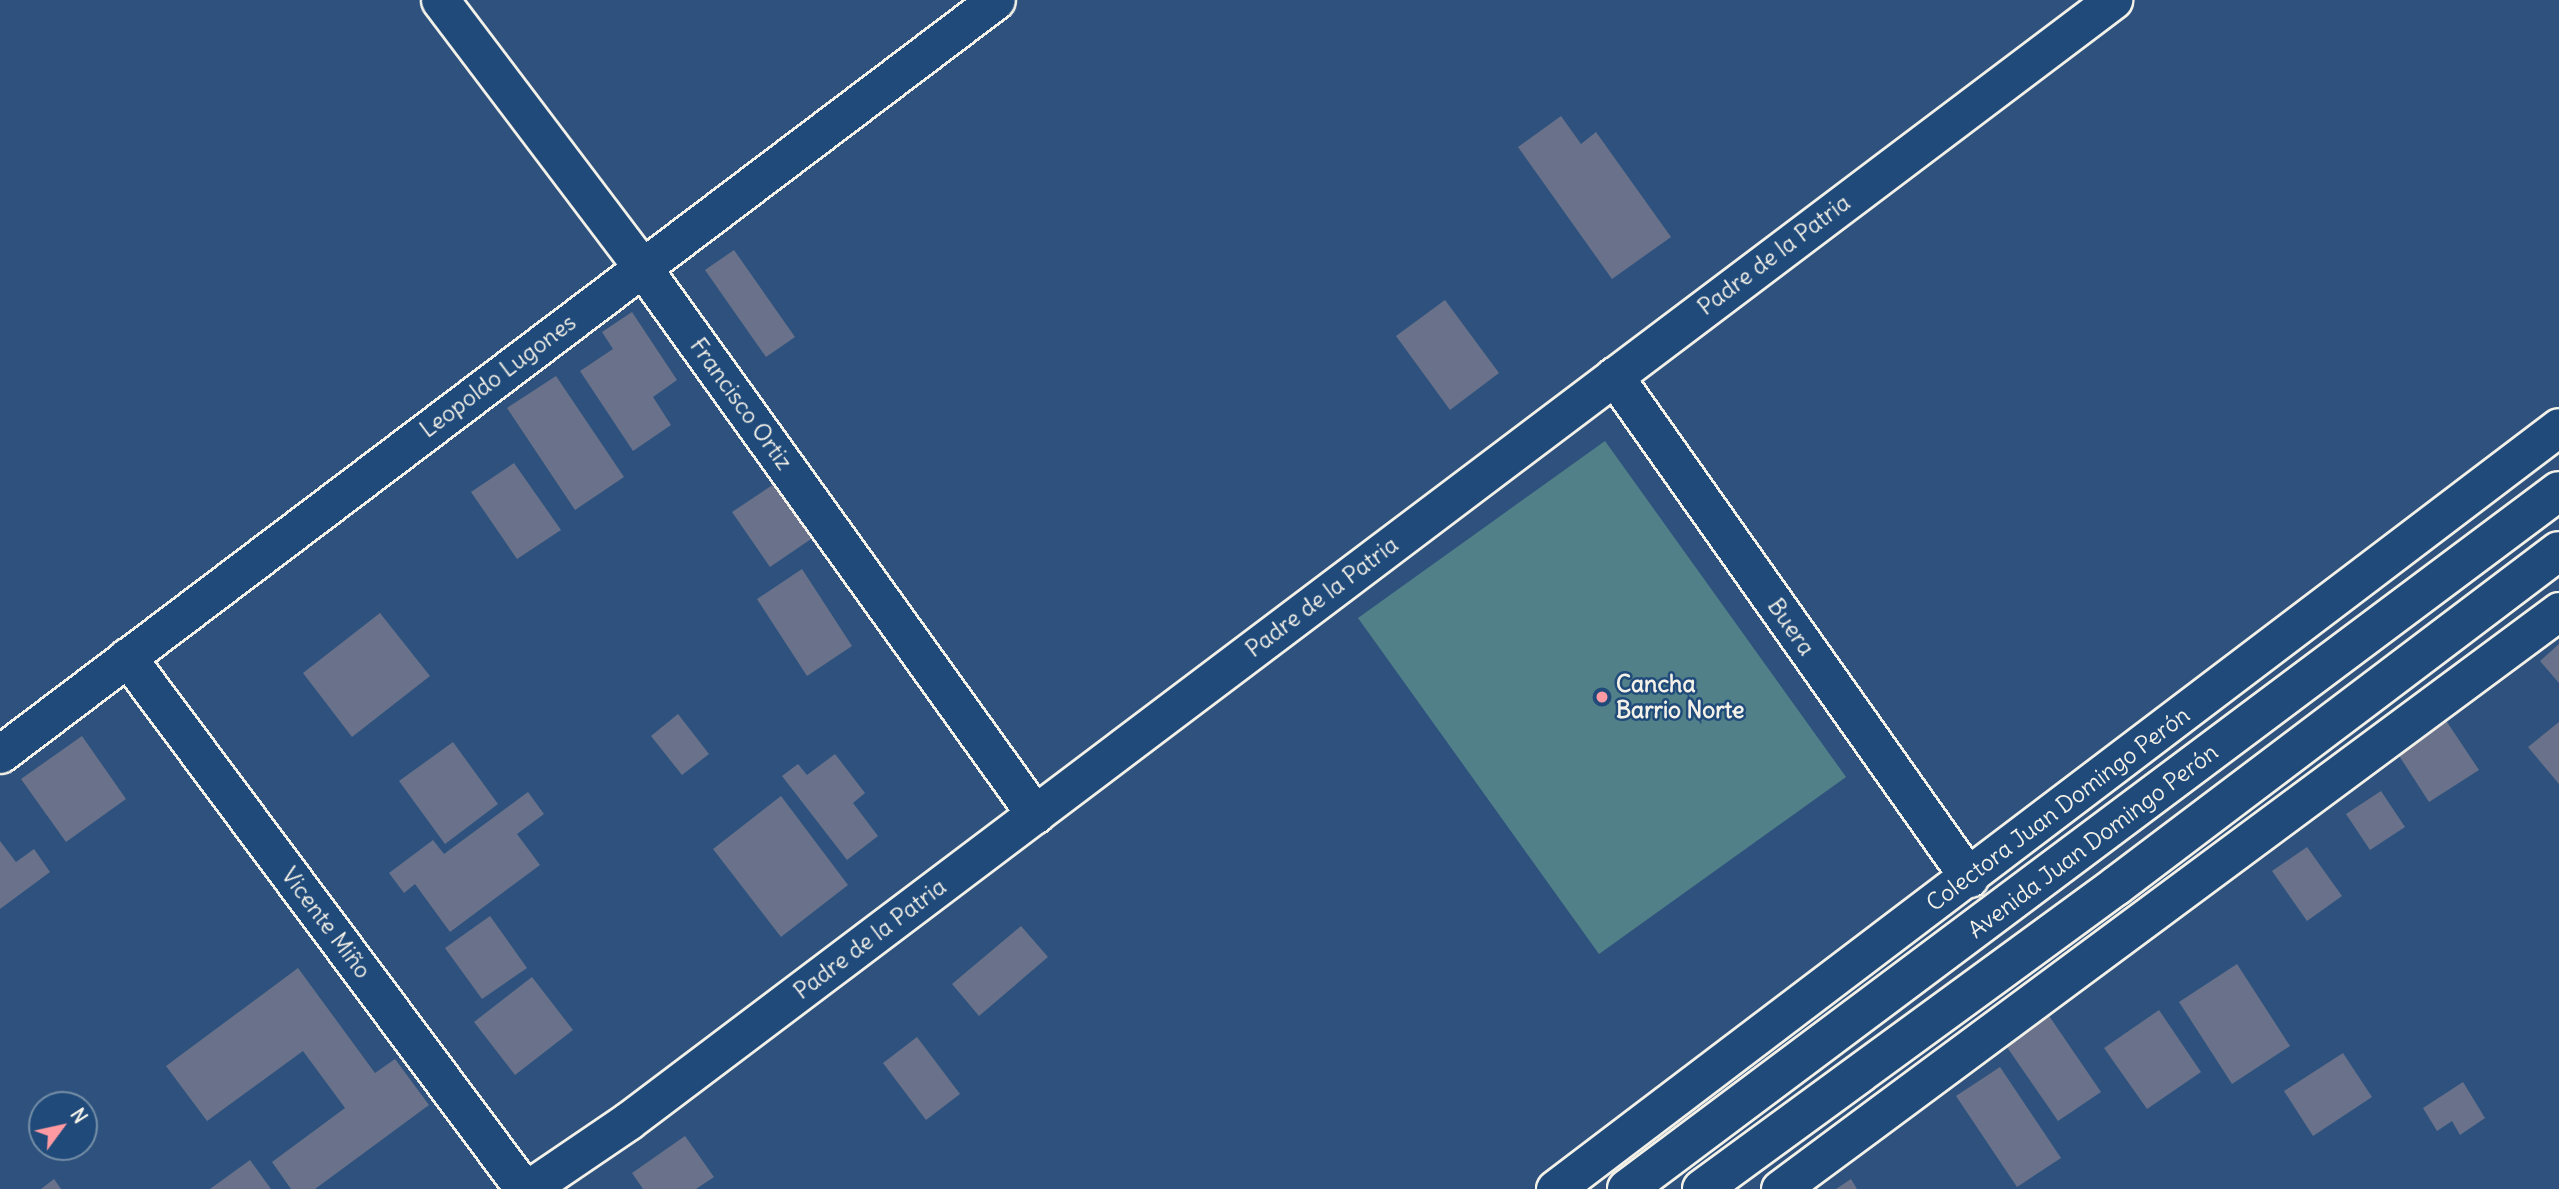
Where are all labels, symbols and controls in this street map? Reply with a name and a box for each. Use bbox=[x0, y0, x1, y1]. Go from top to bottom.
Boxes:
street label: Padre de la Patria bbox=[1693, 189, 1855, 321]
street label: Leopoldo Lugones bbox=[415, 308, 581, 444]
street label: Francisco Ortiz bbox=[684, 333, 798, 475]
street label: Padre de la Patria bbox=[1241, 531, 1403, 663]
street label: Buera bbox=[1762, 593, 1820, 661]
place label: Cancha Barrio Norte bbox=[1616, 670, 1744, 724]
marker: Cancha Barrio Norte bbox=[1594, 689, 1610, 705]
street label: Colectora Juan Domingo Perón bbox=[1921, 701, 2195, 917]
street label: Avenida Juan Domingo Perón bbox=[1963, 738, 2223, 944]
street label: Vicente Miño bbox=[275, 862, 377, 984]
street label: Padre de la Patria bbox=[789, 873, 951, 1005]
north arrow bbox=[28, 1091, 98, 1161]
text: N bbox=[65, 1104, 93, 1128]

